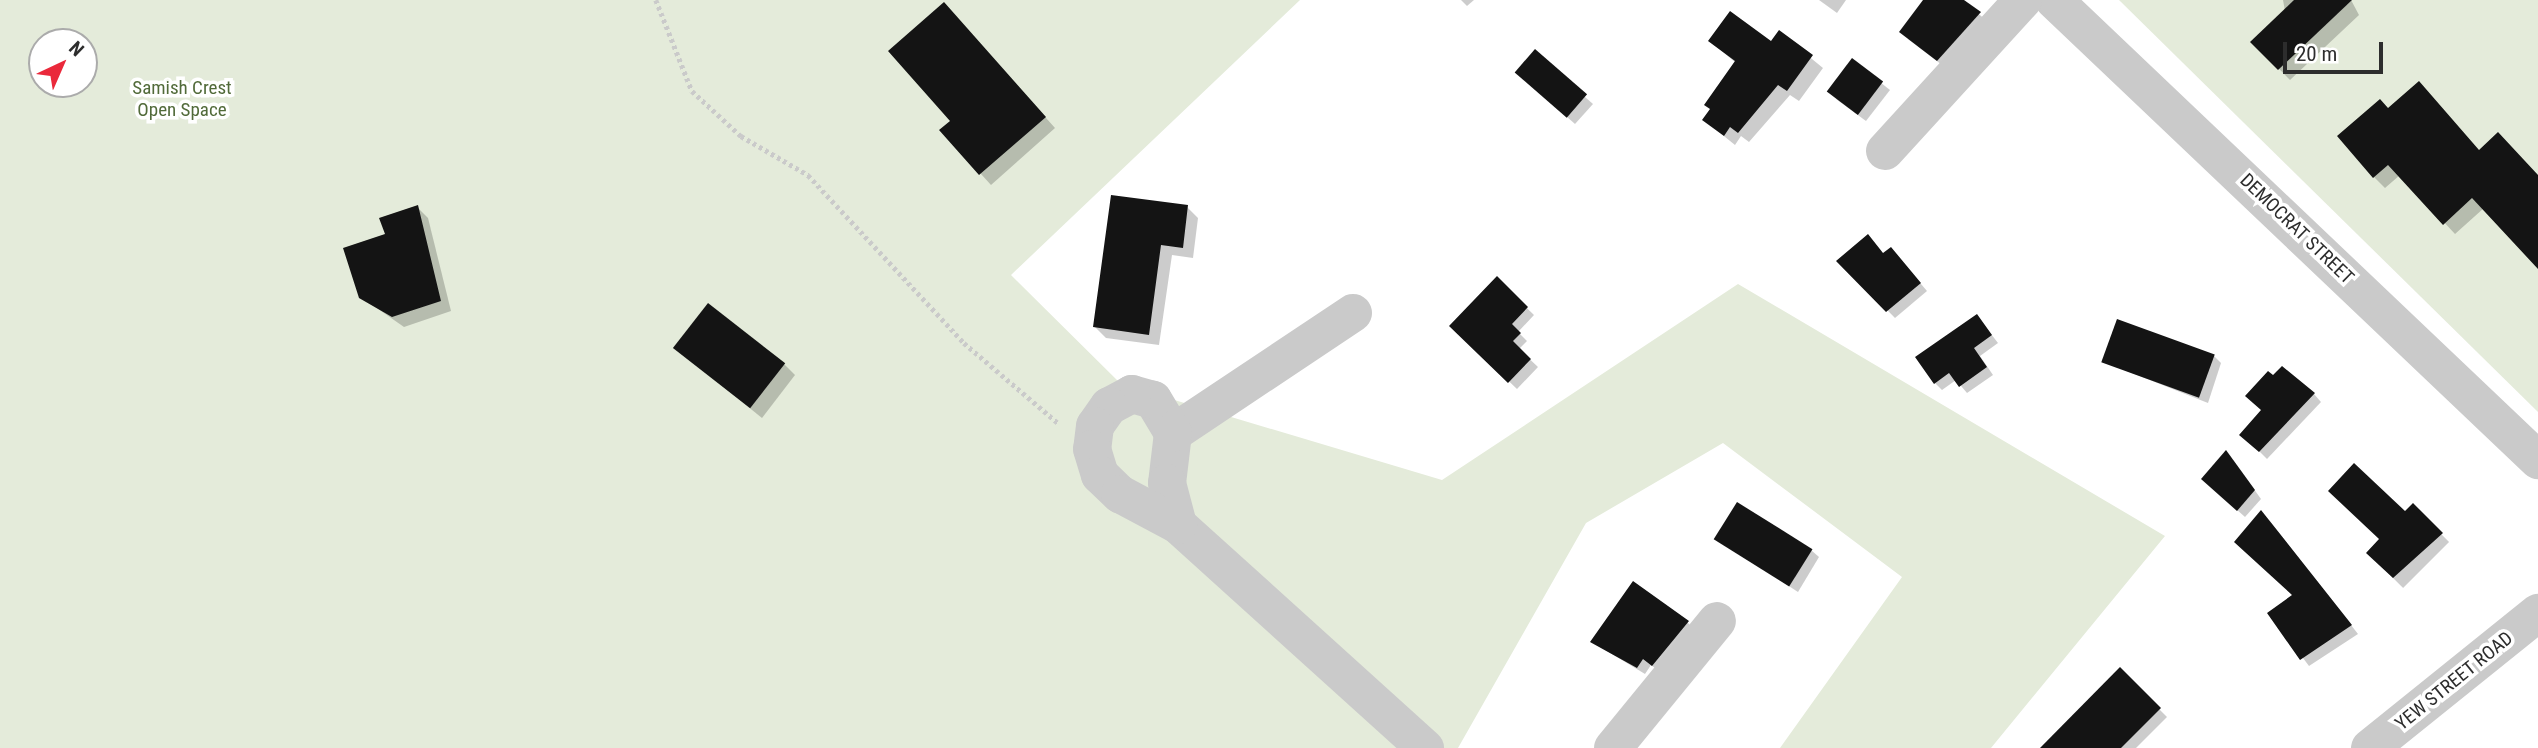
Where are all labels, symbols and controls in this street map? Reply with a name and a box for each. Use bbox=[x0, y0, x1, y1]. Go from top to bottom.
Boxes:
north arrow bbox=[28, 28, 98, 98]
scale bar bbox=[2286, 28, 2386, 72]
text: N bbox=[64, 37, 89, 61]
text: 20 m bbox=[2296, 42, 2337, 66]
park label: Samish Crest Open Space bbox=[132, 77, 232, 121]
street label: DEMOCRAT STREET bbox=[2235, 169, 2359, 289]
street label: YEW STREET ROAD bbox=[2391, 627, 2517, 735]

